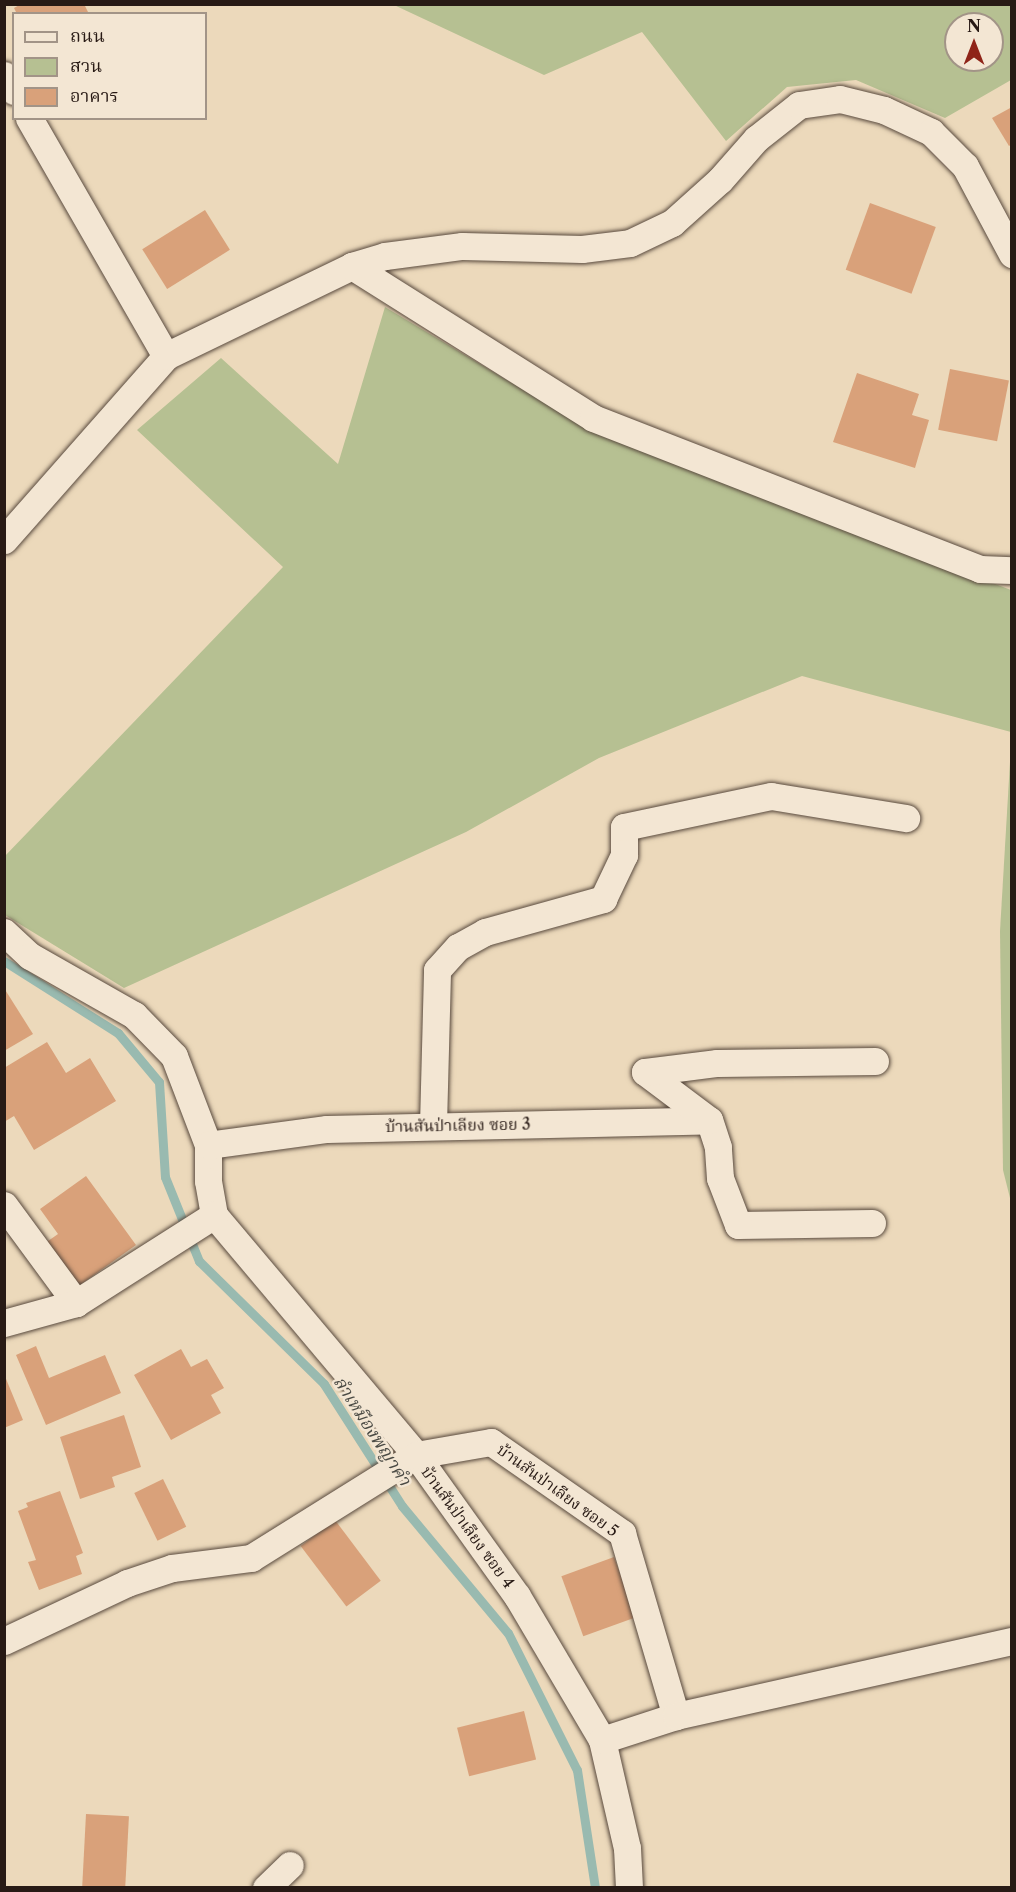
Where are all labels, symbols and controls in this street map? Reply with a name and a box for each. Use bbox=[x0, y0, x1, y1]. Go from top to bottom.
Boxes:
legend bbox=[12, 12, 207, 120]
north arrow bbox=[944, 12, 1004, 72]
text: N bbox=[967, 16, 981, 36]
text: ถนน bbox=[70, 25, 105, 47]
text: สวน bbox=[70, 55, 102, 77]
text: อาคาร bbox=[70, 85, 119, 107]
street label: บ้านสันป่าเลียง ซอย 3 bbox=[385, 1114, 531, 1136]
water label: ลำเหมืองพญาคำ bbox=[329, 1372, 415, 1490]
street label: บ้านสันป่าเลียง ซอย 5 bbox=[494, 1440, 622, 1540]
street label: บ้านสันป่าเลียง ซอย 4 bbox=[417, 1462, 519, 1592]

